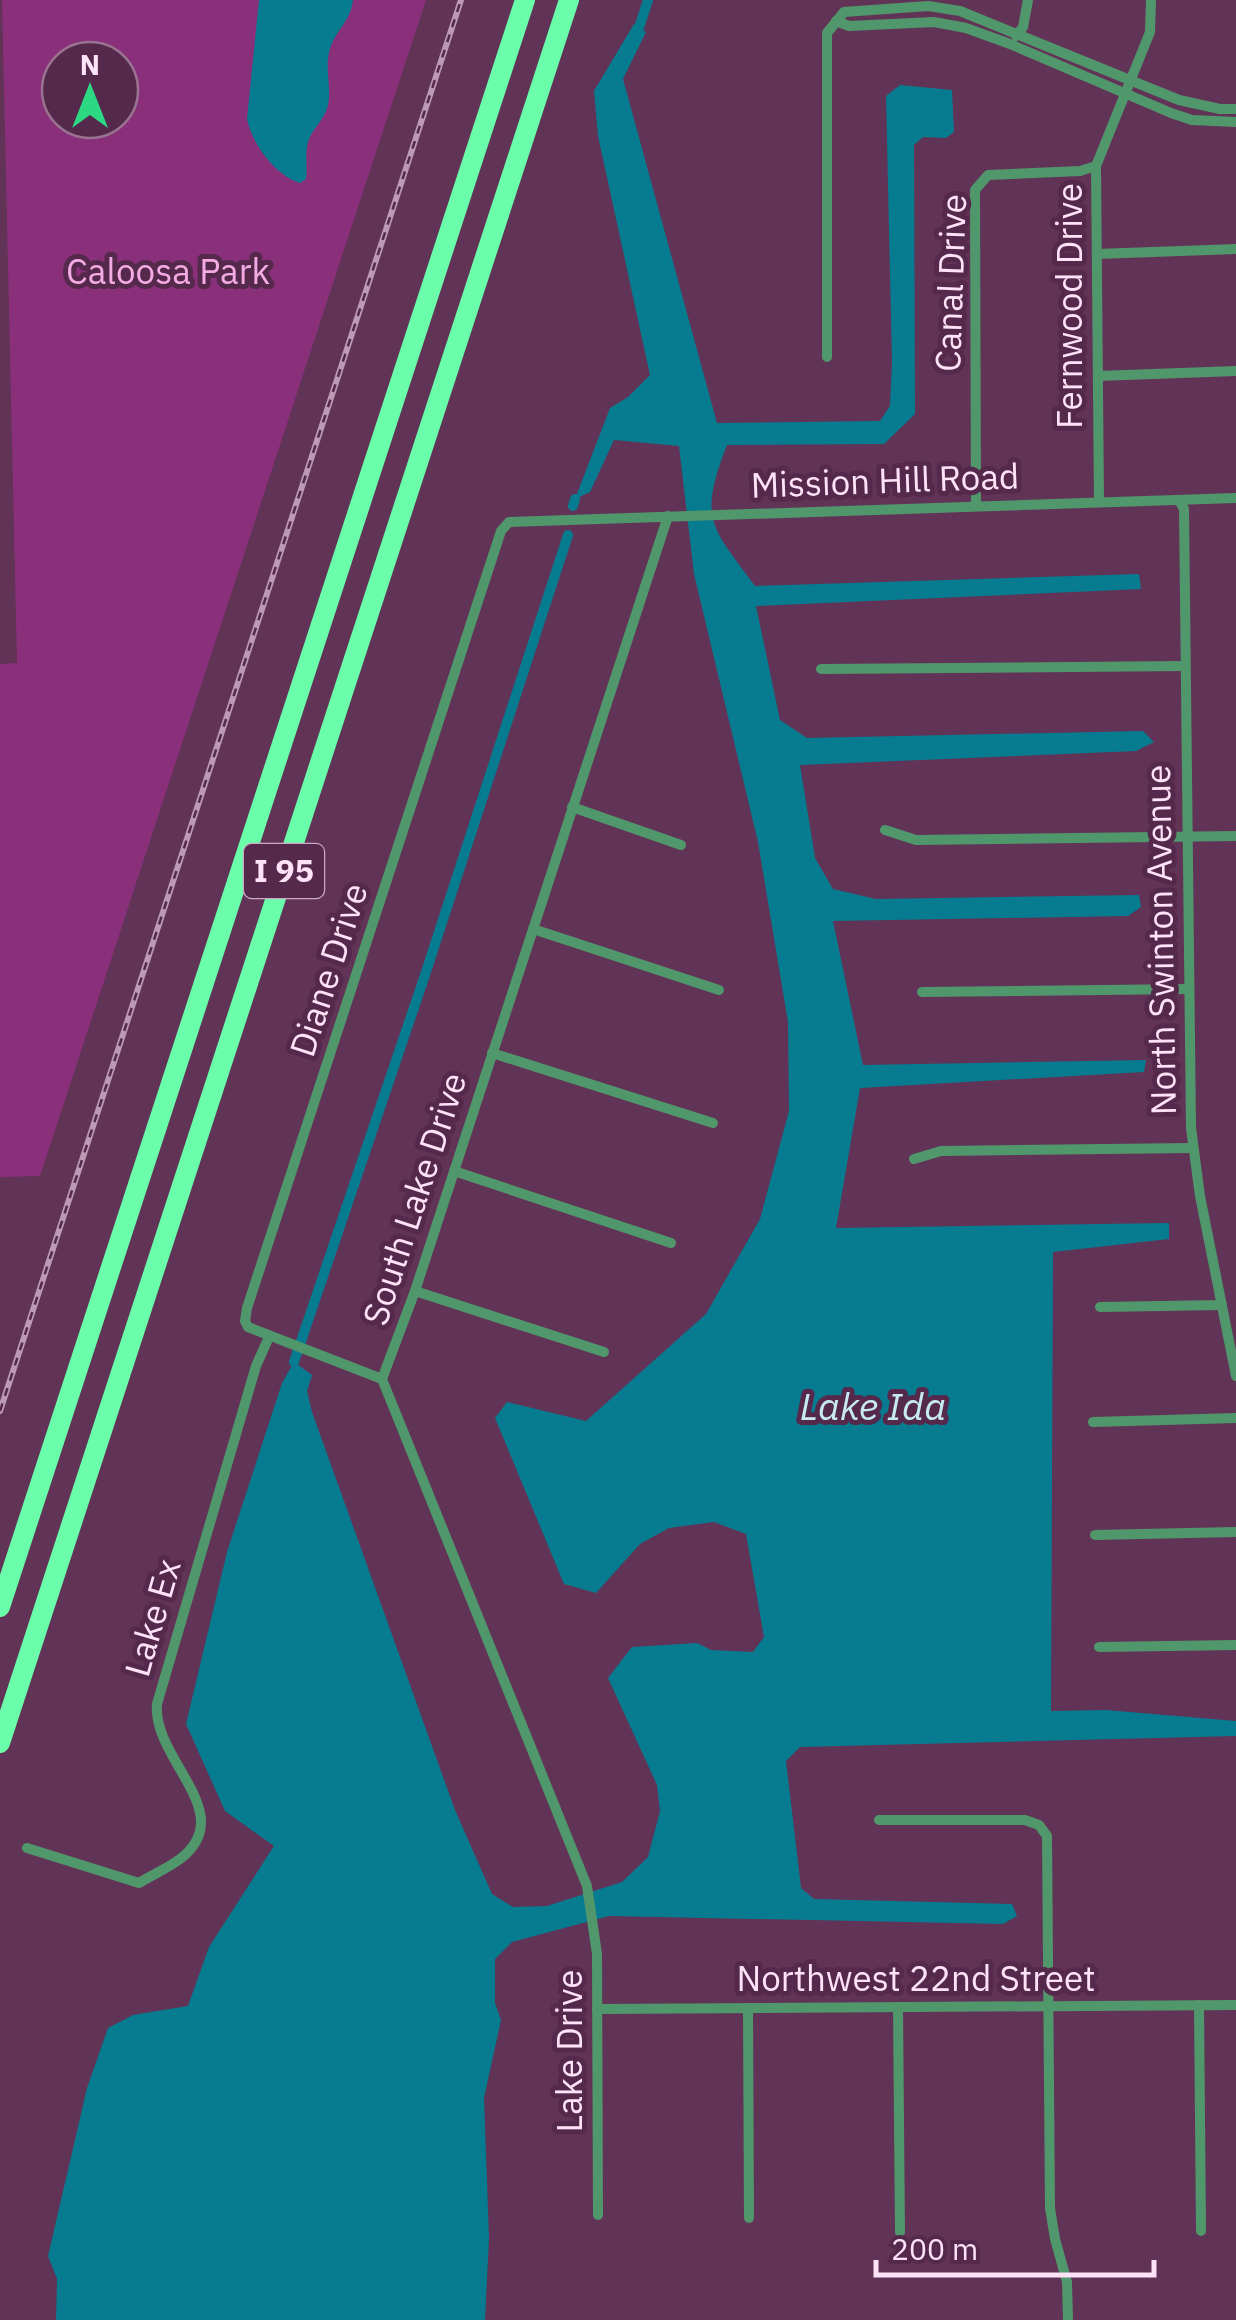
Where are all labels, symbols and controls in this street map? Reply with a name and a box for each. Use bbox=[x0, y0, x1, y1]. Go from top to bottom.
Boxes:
north arrow bbox=[40, 40, 140, 140]
text: N bbox=[80, 46, 100, 83]
street label: Fernwood Drive bbox=[1046, 183, 1092, 429]
street label: Canal Drive bbox=[924, 193, 976, 373]
park label: Caloosa Park bbox=[66, 248, 270, 294]
street label: Mission Hill Road bbox=[750, 452, 1020, 508]
street label: North Swinton Avenue bbox=[1134, 764, 1186, 1116]
road number: I 95 bbox=[244, 844, 324, 898]
street label: Diane Drive bbox=[278, 877, 378, 1062]
street label: South Lake Drive bbox=[352, 1067, 477, 1331]
water label: Lake Ida bbox=[800, 1381, 946, 1430]
street label: Lake Ex bbox=[113, 1554, 191, 1682]
street label: Northwest 22nd Street bbox=[736, 1955, 1096, 2001]
street label: Lake Drive bbox=[546, 1970, 592, 2132]
scale bar bbox=[876, 2215, 1154, 2277]
text: 200 m bbox=[891, 2229, 978, 2268]

